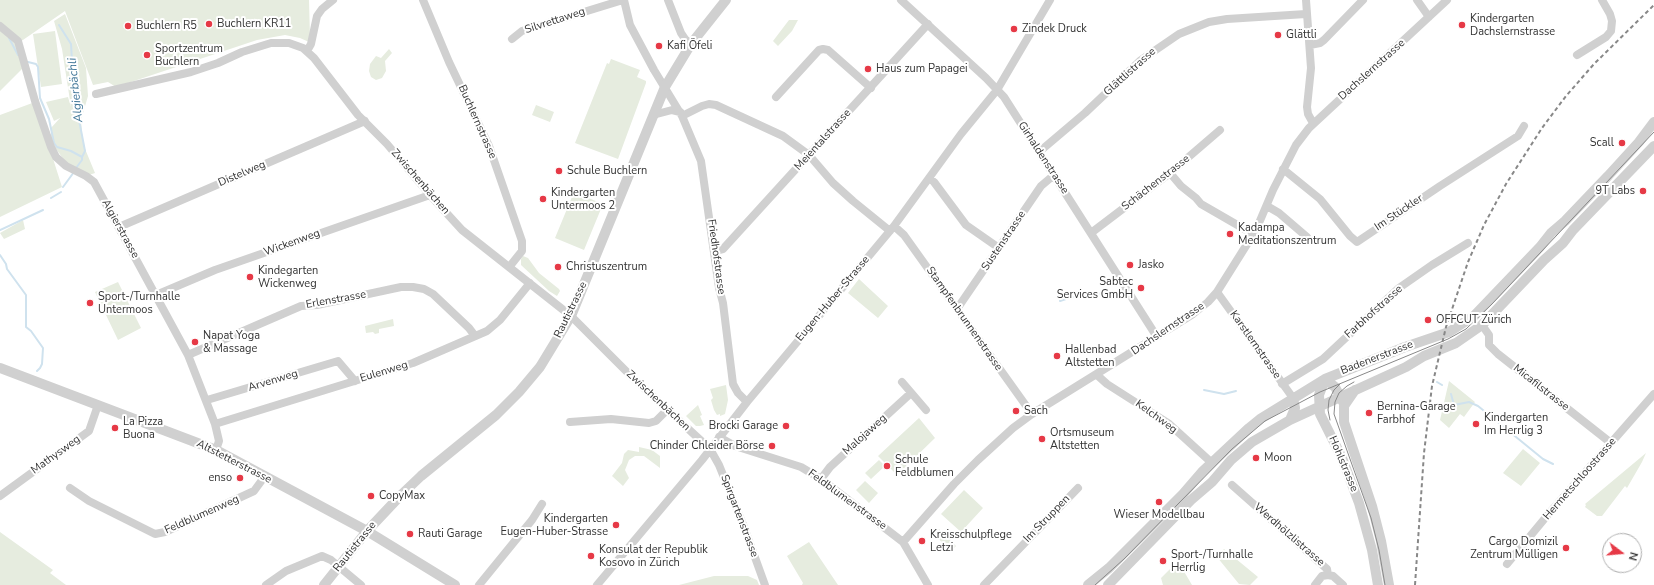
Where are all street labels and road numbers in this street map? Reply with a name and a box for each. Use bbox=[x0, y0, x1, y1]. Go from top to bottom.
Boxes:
street label: Silvrettaweg bbox=[523, 5, 587, 37]
street label: Dachslernstrasse bbox=[1336, 37, 1408, 103]
street label: Glättlistrasse bbox=[1101, 45, 1159, 99]
street label: Buchlernstrasse bbox=[455, 83, 499, 161]
street label: Meientalstrasse bbox=[792, 107, 854, 173]
street label: Girhaldenstrasse bbox=[1015, 119, 1071, 197]
street label: Zwischenbächen bbox=[388, 147, 452, 217]
street label: Schächenstrasse bbox=[1119, 152, 1193, 214]
street label: Distelweg bbox=[216, 158, 268, 190]
street label: Im Stückler bbox=[1372, 192, 1426, 234]
street label: Algierstrasse bbox=[98, 197, 142, 261]
street label: Sustenstrasse bbox=[979, 209, 1029, 273]
street label: Friedhofstrasse bbox=[704, 219, 728, 295]
street label: Wickenweg bbox=[262, 227, 322, 259]
street label: Eugen-Huber-Strasse bbox=[793, 254, 873, 344]
street label: Stampfenbrunnenstrasse bbox=[923, 264, 1005, 374]
street label: Rautistrasse bbox=[552, 280, 590, 340]
street label: Farbhofstrasse bbox=[1342, 283, 1406, 341]
street label: Erlenstrasse bbox=[305, 288, 367, 312]
street label: Dachslernstrasse bbox=[1129, 300, 1207, 358]
street label: Karstlernstrasse bbox=[1227, 308, 1283, 382]
street label: Badenerstrasse bbox=[1339, 338, 1415, 378]
street label: Eulenweg bbox=[358, 358, 410, 386]
street label: Micafilstrasse bbox=[1510, 362, 1572, 414]
street label: Arvenweg bbox=[247, 367, 299, 395]
street label: Zwischenbächen bbox=[623, 368, 693, 434]
street label: Kelchweg bbox=[1132, 397, 1180, 437]
street label: Malojaweg bbox=[840, 412, 890, 458]
street label: Mathysweg bbox=[29, 433, 83, 477]
street label: Hohlstrasse bbox=[1325, 434, 1361, 494]
street label: Hermetschloostrasse bbox=[1541, 435, 1619, 523]
street label: Altstetterstrasse bbox=[194, 437, 274, 487]
street label: Feldblumenstrasse bbox=[805, 467, 889, 533]
street label: Spirgartenstrasse bbox=[717, 473, 761, 559]
street label: Feldblumenweg bbox=[163, 493, 241, 537]
street label: Im Struppen bbox=[1021, 493, 1073, 545]
street label: Werdhölzlistrasse bbox=[1251, 501, 1327, 569]
street label: Rautistrasse bbox=[331, 519, 379, 575]

